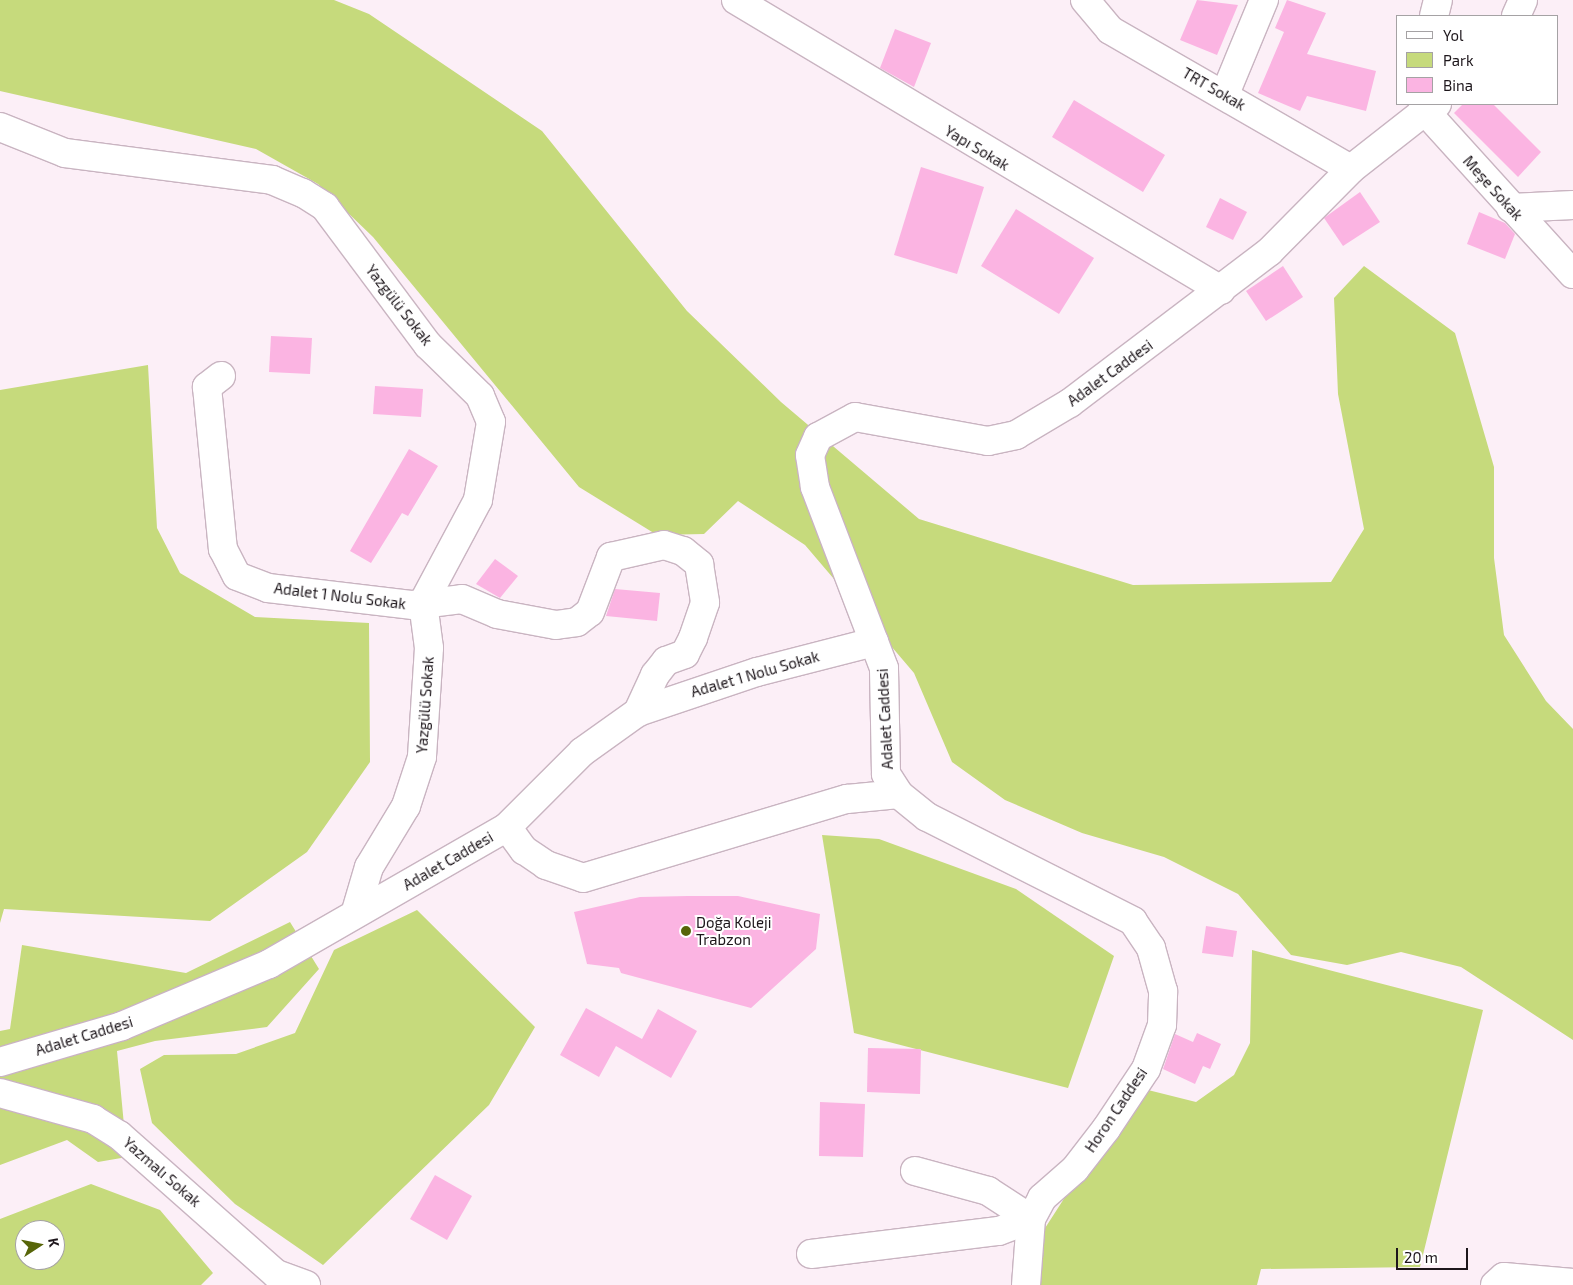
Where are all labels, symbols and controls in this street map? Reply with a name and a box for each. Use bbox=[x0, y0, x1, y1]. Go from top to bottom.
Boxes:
legend bbox=[1396, 15, 1558, 105]
text: Yol bbox=[1443, 26, 1464, 44]
text: Park bbox=[1443, 51, 1474, 69]
street label: TRT Sokak bbox=[1179, 64, 1249, 114]
text: Bina bbox=[1443, 76, 1473, 94]
street label: Yapı Sokak bbox=[941, 122, 1013, 174]
street label: Meşe Sokak bbox=[1459, 152, 1527, 224]
street label: Yazgülü Sokak bbox=[362, 261, 436, 349]
street label: Adalet Caddesi bbox=[1064, 336, 1156, 410]
street label: Adalet 1 Nolu Sokak bbox=[273, 579, 407, 613]
street label: Adalet 1 Nolu Sokak bbox=[689, 647, 821, 701]
street label: Yazgülü Sokak bbox=[413, 656, 437, 754]
street label: Adalet Caddesi bbox=[873, 668, 897, 770]
street label: Adalet Caddesi bbox=[400, 828, 496, 894]
place label: Doğa Koleji Trabzon bbox=[696, 913, 772, 948]
marker: Doğa Koleji Trabzon bbox=[680, 925, 692, 937]
street label: Adalet Caddesi bbox=[33, 1013, 135, 1059]
street label: Horon Caddesi bbox=[1081, 1064, 1151, 1156]
street label: Yazmalı Sokak bbox=[120, 1133, 204, 1211]
north arrow bbox=[15, 1220, 65, 1270]
text: K bbox=[45, 1236, 63, 1248]
scale bar bbox=[1398, 1238, 1470, 1270]
text: 20 m bbox=[1404, 1248, 1438, 1266]

